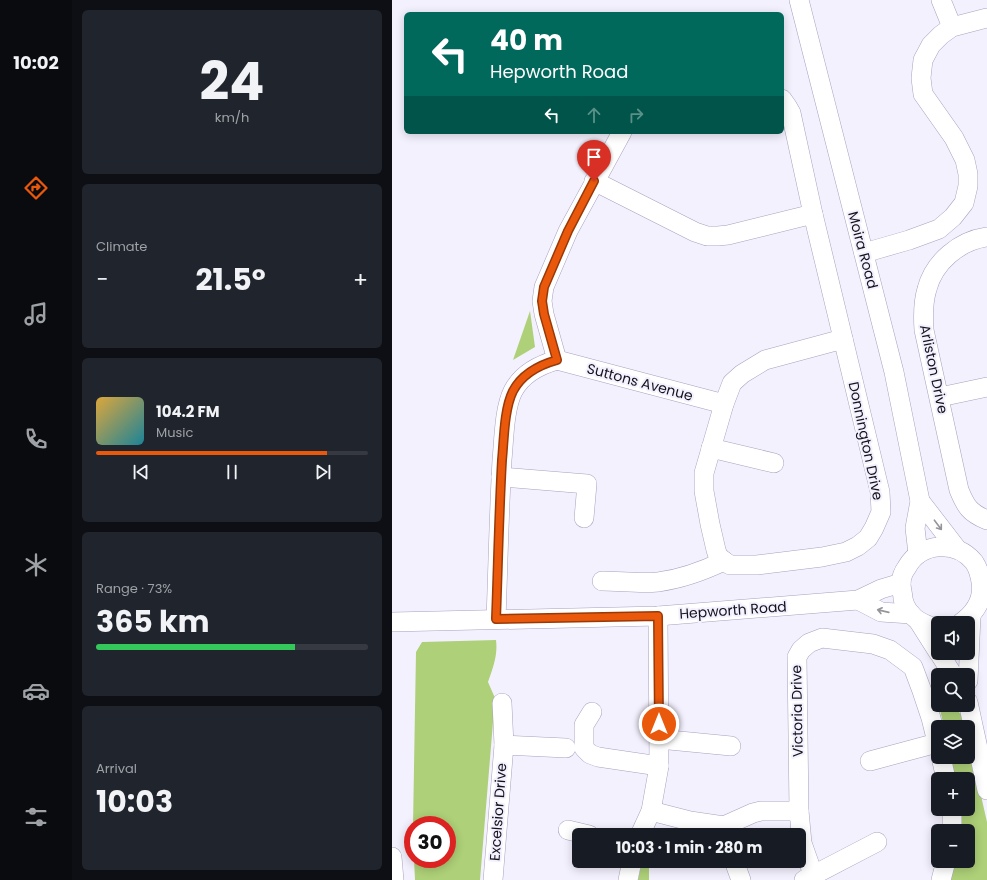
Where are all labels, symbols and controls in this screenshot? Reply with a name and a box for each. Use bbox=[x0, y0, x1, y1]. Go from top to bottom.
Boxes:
text: 40 m bbox=[490, 21, 563, 60]
icon: left bbox=[424, 28, 476, 80]
text: 24 bbox=[200, 45, 264, 118]
text: 10:02 bbox=[13, 50, 59, 75]
text: Hepworth Road bbox=[490, 59, 628, 84]
icon: left bbox=[541, 104, 563, 126]
icon: ahead bbox=[583, 104, 605, 126]
icon: right bbox=[625, 104, 647, 126]
text: km/h bbox=[215, 108, 249, 127]
pin bbox=[577, 140, 611, 181]
icon: arrive bbox=[583, 146, 605, 168]
icon: directions bbox=[22, 174, 50, 202]
street label: Moira Road bbox=[843, 209, 883, 291]
text: Climate bbox=[96, 237, 147, 256]
text: 21.5° bbox=[195, 258, 266, 301]
text: − bbox=[96, 264, 108, 295]
text: + bbox=[353, 264, 368, 295]
icon: music bbox=[22, 300, 50, 328]
street label: Arliston Drive bbox=[915, 323, 953, 416]
street label: Suttons Avenue bbox=[585, 358, 695, 406]
street label: Donnington Drive bbox=[844, 380, 888, 502]
text: 104.2 FM bbox=[156, 401, 220, 422]
text: Music bbox=[156, 423, 193, 442]
icon: phone bbox=[22, 425, 50, 453]
icon: previous bbox=[130, 461, 152, 483]
icon: pause bbox=[221, 461, 243, 483]
icon: next bbox=[312, 461, 334, 483]
one-way arrow bbox=[934, 519, 943, 530]
icon: climate bbox=[22, 551, 50, 579]
text: Range · 73% bbox=[96, 579, 172, 598]
street label: Hepworth Road bbox=[679, 596, 787, 624]
text: 365 km bbox=[96, 600, 209, 643]
one-way arrow bbox=[877, 606, 890, 614]
map controls bbox=[931, 616, 975, 868]
button: sound bbox=[931, 616, 975, 660]
street label: Victoria Drive bbox=[786, 664, 808, 757]
button: search bbox=[931, 668, 975, 712]
icon: car bbox=[22, 677, 50, 705]
position arrow bbox=[638, 703, 680, 745]
button: layers bbox=[931, 720, 975, 764]
text: Arrival bbox=[96, 759, 137, 778]
street label: Excelsior Drive bbox=[485, 762, 511, 862]
button: + bbox=[931, 772, 975, 816]
text: 10:03 bbox=[96, 780, 173, 823]
icon: filters bbox=[22, 803, 50, 831]
speed limit sign: 30 bbox=[404, 816, 456, 868]
button: − bbox=[931, 824, 975, 868]
text: 10:03 · 1 min · 280 m bbox=[616, 837, 762, 858]

